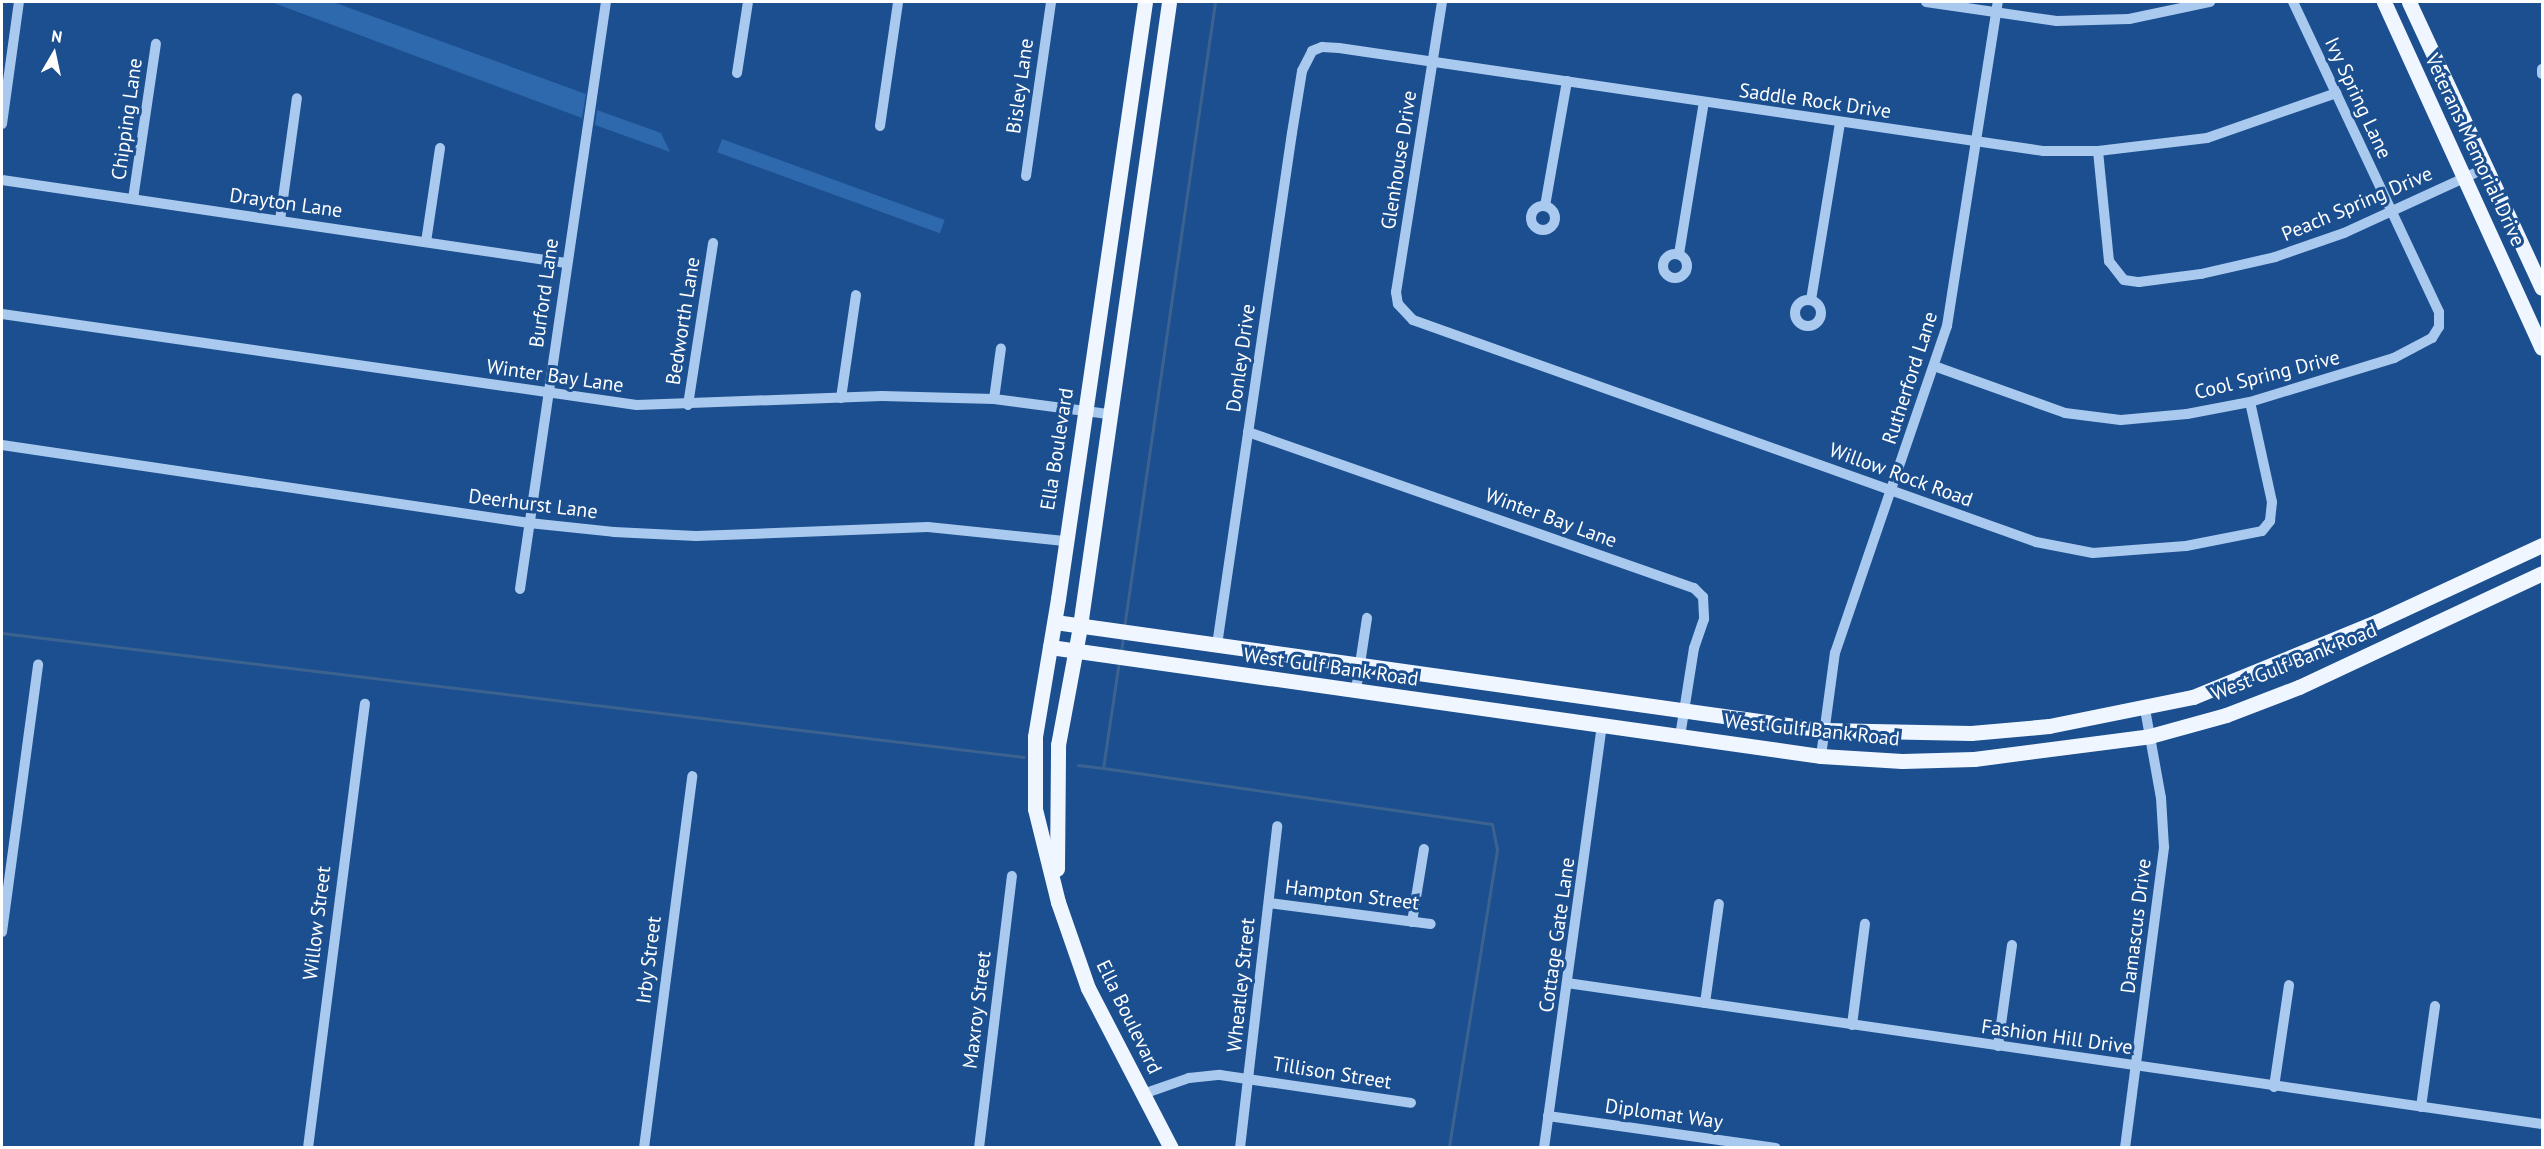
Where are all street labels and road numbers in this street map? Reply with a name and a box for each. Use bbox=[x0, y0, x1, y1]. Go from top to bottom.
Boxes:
street label: Ivy Spring Lane bbox=[2319, 33, 2397, 163]
street label: Bisley Lane bbox=[1001, 36, 1039, 136]
street label: Veterans Memorial Drive bbox=[2420, 50, 2530, 250]
street label: Chipping Lane bbox=[107, 57, 147, 181]
street label: Saddle Rock Drive bbox=[1737, 78, 1893, 124]
street label: Glenhouse Drive bbox=[1376, 89, 1422, 231]
street label: Peach Spring Drive bbox=[2278, 161, 2436, 247]
street label: Drayton Lane bbox=[228, 183, 344, 223]
street label: Burford Lane bbox=[524, 237, 564, 349]
street label: Bedworth Lane bbox=[661, 255, 705, 387]
street label: Donley Drive bbox=[1221, 302, 1261, 414]
street label: Rutherford Lane bbox=[1877, 309, 1943, 447]
street label: Cool Spring Drive bbox=[2192, 345, 2342, 405]
street label: Winter Bay Lane bbox=[485, 354, 625, 398]
street label: Ella Boulevard bbox=[1035, 386, 1079, 512]
street label: Willow Rock Road bbox=[1825, 438, 1977, 512]
street label: Winter Bay Lane bbox=[1482, 483, 1620, 553]
street label: Deerhurst Lane bbox=[467, 484, 599, 524]
street label: West Gulf Bank Road bbox=[2208, 618, 2380, 706]
street label: West Gulf Bank Road bbox=[1242, 643, 1420, 691]
street label: West Gulf Bank Road bbox=[1723, 709, 1901, 751]
street label: Cottage Gate Lane bbox=[1534, 856, 1580, 1014]
street label: Damascus Drive bbox=[2116, 857, 2156, 995]
street label: Willow Street bbox=[298, 864, 336, 982]
street label: Hampton Street bbox=[1284, 875, 1420, 915]
street label: Irby Street bbox=[632, 914, 666, 1006]
street label: Wheatley Street bbox=[1222, 916, 1260, 1054]
street label: Maxroy Street bbox=[958, 949, 996, 1071]
street label: Ella Boulevard bbox=[1091, 956, 1167, 1078]
street label: Fashion Hill Drive bbox=[1980, 1014, 2134, 1060]
street label: Tillison Street bbox=[1271, 1052, 1393, 1094]
street label: Diplomat Way bbox=[1603, 1094, 1725, 1134]

